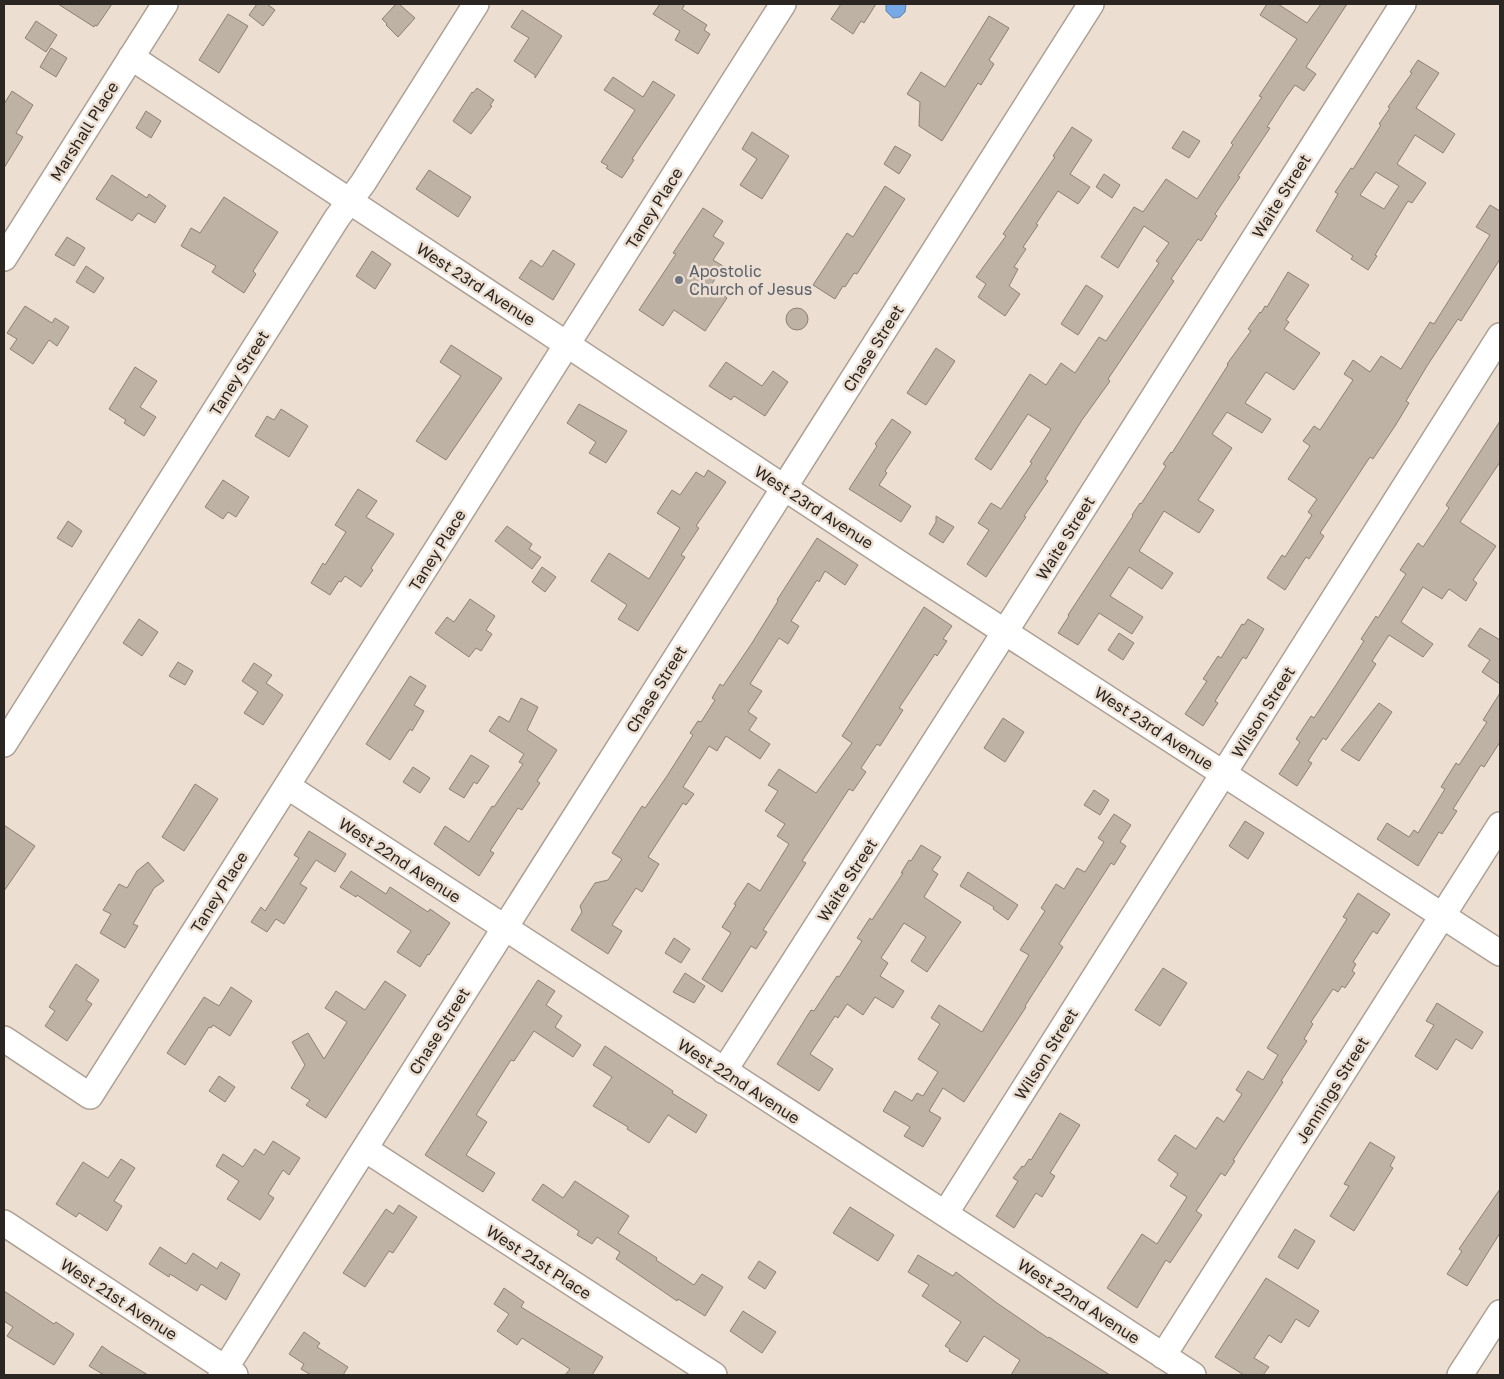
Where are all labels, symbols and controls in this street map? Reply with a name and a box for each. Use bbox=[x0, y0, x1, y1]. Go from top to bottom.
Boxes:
street label: Marshall Place bbox=[46, 78, 122, 184]
street label: Waite Street bbox=[1247, 150, 1315, 242]
street label: Taney Place bbox=[621, 164, 687, 252]
street label: West 23rd Avenue bbox=[413, 238, 539, 330]
place label: Apostolic Church of Jesus bbox=[689, 261, 812, 299]
marker: Apostolic Church of Jesus bbox=[673, 274, 685, 286]
street label: Chase Street bbox=[838, 301, 908, 395]
street label: Taney Street bbox=[205, 327, 273, 419]
street label: West 23rd Avenue bbox=[751, 461, 877, 553]
street label: Waite Street bbox=[1031, 492, 1099, 584]
street label: Taney Place bbox=[404, 506, 470, 594]
street label: Chase Street bbox=[621, 642, 691, 736]
street label: Wilson Street bbox=[1227, 663, 1299, 761]
street label: West 23rd Avenue bbox=[1091, 682, 1217, 774]
street label: West 22nd Avenue bbox=[335, 813, 465, 907]
street label: Waite Street bbox=[813, 835, 881, 925]
street label: Taney Place bbox=[186, 848, 252, 936]
street label: Chase Street bbox=[404, 984, 474, 1078]
street label: Wilson Street bbox=[1010, 1005, 1082, 1103]
street label: Jennings Street bbox=[1291, 1033, 1373, 1147]
street label: West 22nd Avenue bbox=[674, 1034, 804, 1128]
street label: West 21st Place bbox=[483, 1221, 595, 1303]
street label: West 21st Avenue bbox=[57, 1254, 181, 1344]
street label: West 22nd Avenue bbox=[1014, 1254, 1144, 1348]

